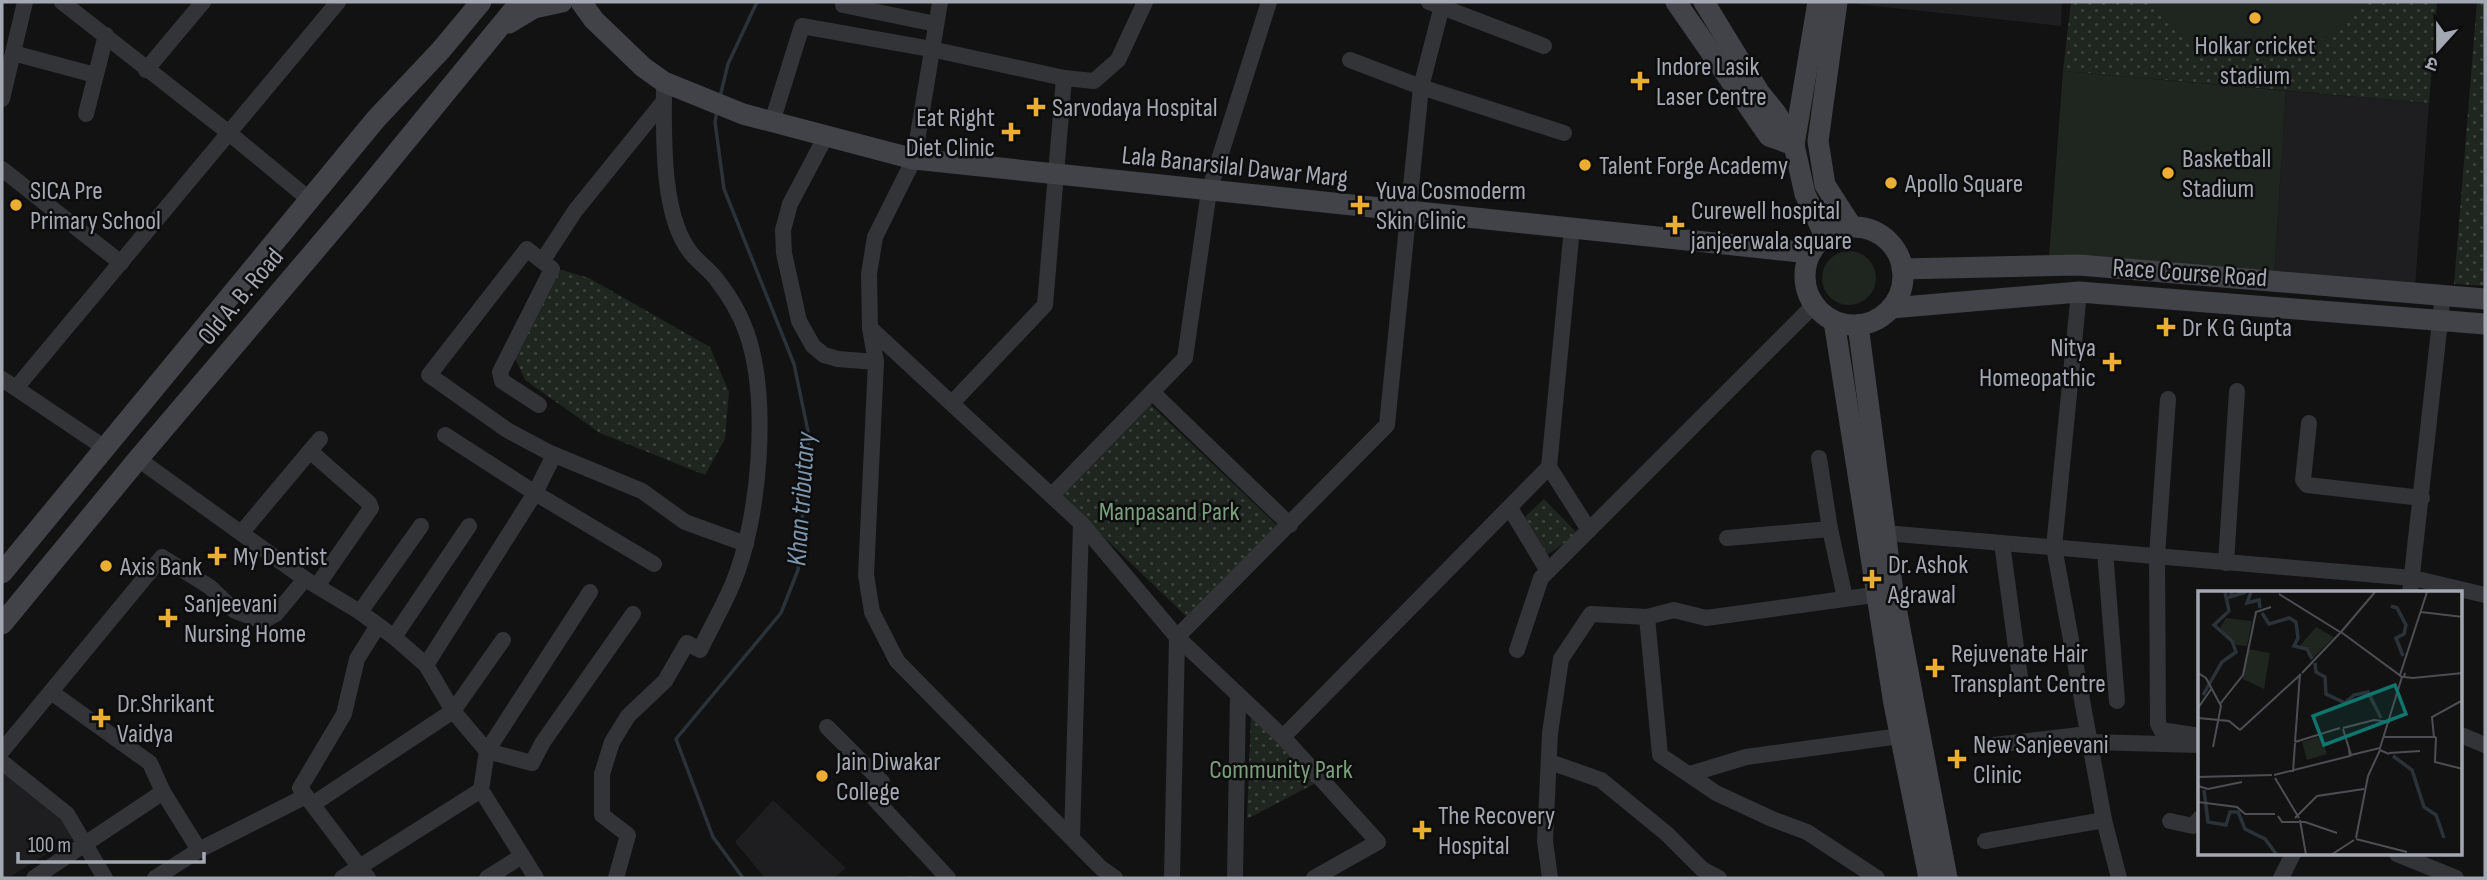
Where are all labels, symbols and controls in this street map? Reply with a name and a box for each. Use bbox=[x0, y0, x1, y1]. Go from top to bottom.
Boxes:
marker: Holkar cricket stadium bbox=[2247, 10, 2263, 26]
north arrow bbox=[2403, 14, 2473, 84]
place label: Holkar cricket stadium bbox=[2194, 31, 2316, 92]
text: उ bbox=[2422, 50, 2442, 76]
place label: Indore Lasik Laser Centre bbox=[1656, 52, 1767, 113]
marker: Indore Lasik Laser Centre bbox=[1630, 71, 1650, 91]
place label: Sarvodaya Hospital bbox=[1052, 93, 1218, 124]
marker: Sarvodaya Hospital bbox=[1026, 97, 1046, 117]
place label: Eat Right Diet Clinic bbox=[906, 103, 995, 164]
marker: Eat Right Diet Clinic bbox=[1001, 122, 1021, 142]
street label: Lala Banarsilal Dawar Marg bbox=[1120, 140, 1350, 195]
place label: Basketball Stadium bbox=[2182, 144, 2271, 205]
place label: Talent Forge Academy bbox=[1599, 151, 1788, 182]
marker: Talent Forge Academy bbox=[1577, 157, 1593, 173]
marker: Basketball Stadium bbox=[2160, 165, 2176, 181]
place label: Apollo Square bbox=[1904, 169, 2023, 200]
marker: Apollo Square bbox=[1883, 175, 1899, 191]
place label: SICA Pre Primary School bbox=[30, 176, 161, 237]
place label: Yuva Cosmoderm Skin Clinic bbox=[1376, 176, 1526, 237]
marker: Yuva Cosmoderm Skin Clinic bbox=[1350, 195, 1370, 215]
place label: Curewell hospital janjeerwala square bbox=[1690, 196, 1852, 257]
marker: SICA Pre Primary School bbox=[8, 197, 24, 213]
marker: Curewell hospital janjeerwala square bbox=[1665, 215, 1685, 235]
street label: Old A. B. Road bbox=[192, 242, 291, 352]
street label: Race Course Road bbox=[2112, 253, 2268, 294]
place label: Dr K G Gupta bbox=[2182, 313, 2292, 344]
marker: Dr K G Gupta bbox=[2156, 317, 2176, 337]
place label: Nitya Homeopathic bbox=[1979, 333, 2096, 394]
marker: Nitya Homeopathic bbox=[2102, 352, 2122, 372]
water label: Khan tributary bbox=[780, 430, 823, 567]
park label: Manpasand Park bbox=[1099, 497, 1239, 528]
place label: My Dentist bbox=[233, 542, 327, 573]
marker: My Dentist bbox=[207, 546, 227, 566]
place label: Dr. Ashok Agrawal bbox=[1887, 550, 1968, 611]
place label: Axis Bank bbox=[119, 552, 202, 583]
marker: Axis Bank bbox=[98, 558, 114, 574]
marker: Dr. Ashok Agrawal bbox=[1862, 569, 1882, 589]
place label: Sanjeevani Nursing Home bbox=[184, 589, 306, 650]
inset map bbox=[2198, 591, 2462, 856]
marker: Sanjeevani Nursing Home bbox=[158, 608, 178, 628]
place label: Rejuvenate Hair Transplant Centre bbox=[1951, 639, 2106, 700]
marker: Rejuvenate Hair Transplant Centre bbox=[1925, 658, 1945, 678]
place label: Dr.Shrikant Vaidya bbox=[117, 689, 214, 750]
marker: Dr.Shrikant Vaidya bbox=[91, 708, 111, 728]
place label: New Sanjeevani Clinic bbox=[1973, 730, 2109, 791]
place label: Jain Diwakar College bbox=[835, 747, 941, 808]
marker: New Sanjeevani Clinic bbox=[1947, 749, 1967, 769]
park label: Community Park bbox=[1209, 755, 1353, 786]
marker: Jain Diwakar College bbox=[814, 768, 830, 784]
place label: The Recovery Hospital bbox=[1438, 801, 1555, 862]
scale bar bbox=[18, 820, 203, 864]
marker: The Recovery Hospital bbox=[1412, 820, 1432, 840]
text: 100 m bbox=[28, 833, 71, 858]

